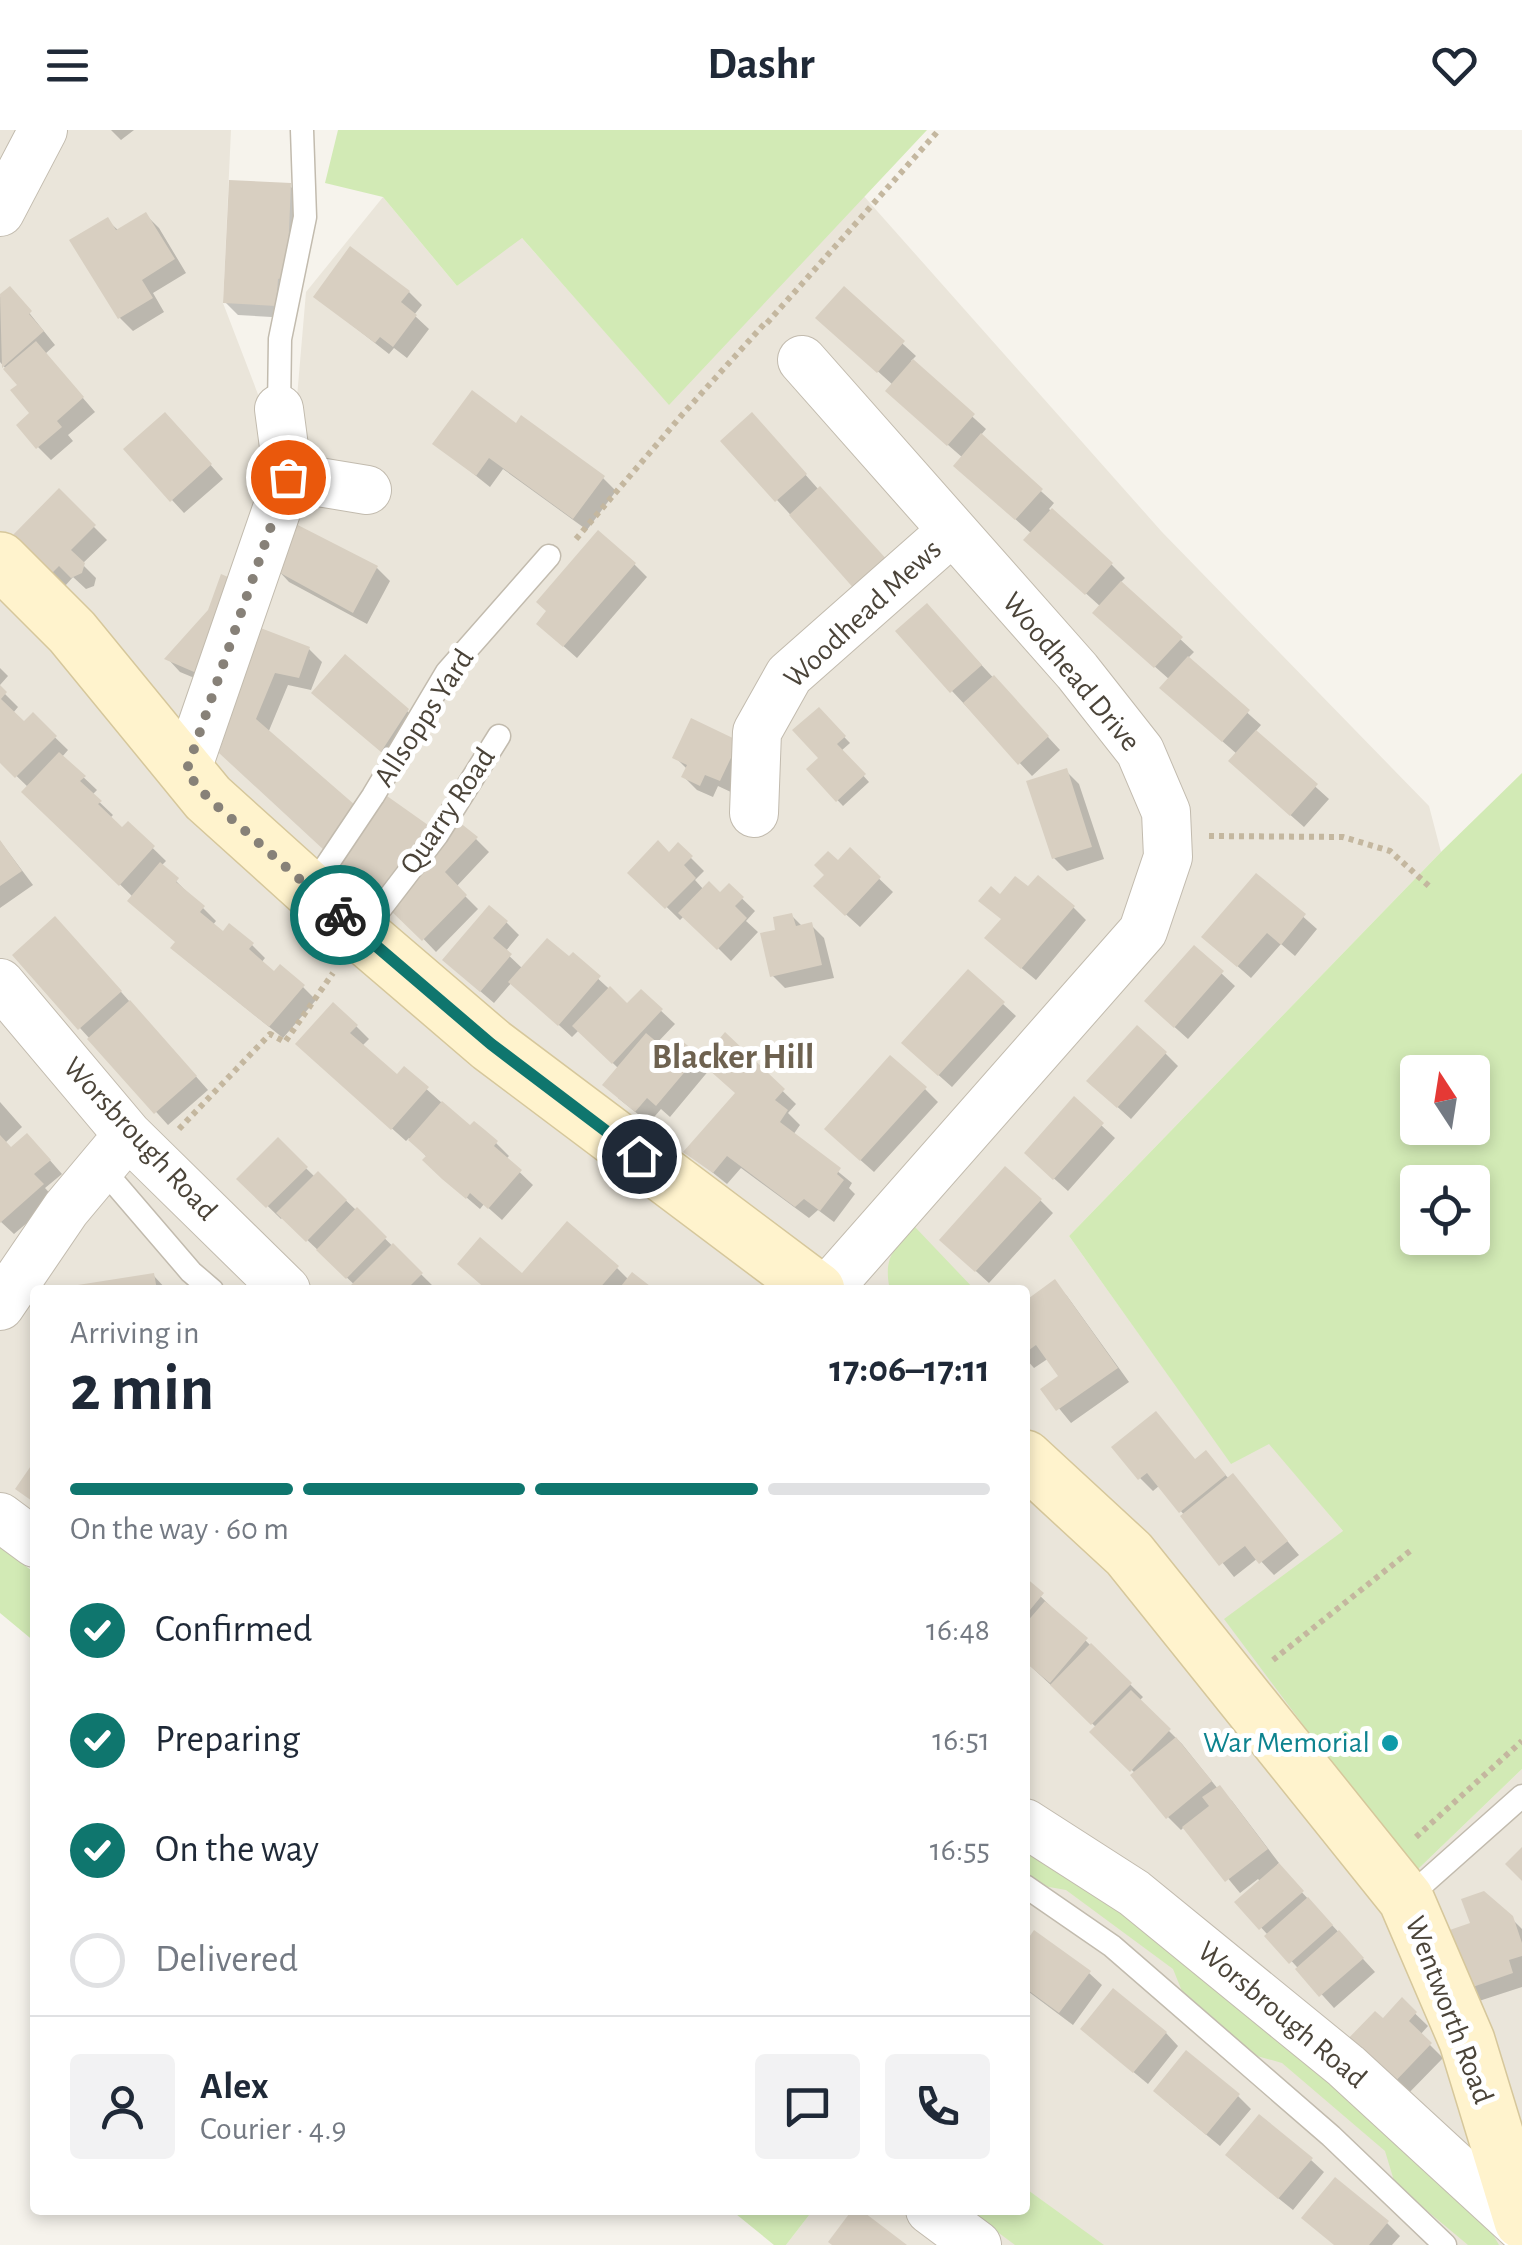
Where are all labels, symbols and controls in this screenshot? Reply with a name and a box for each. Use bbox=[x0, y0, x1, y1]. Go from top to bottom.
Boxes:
icon: menu bbox=[40, 38, 95, 93]
icon: heart bbox=[1427, 38, 1482, 93]
text: Dashr bbox=[707, 42, 815, 87]
pin bbox=[246, 435, 331, 520]
icon: bag bbox=[261, 450, 316, 505]
street label: Woodhead Mews bbox=[779, 534, 947, 694]
street label: Woodhead Drive bbox=[996, 587, 1146, 757]
street label: Allsopps Yard bbox=[369, 644, 479, 792]
street label: Quarry Road bbox=[395, 742, 501, 880]
courier bbox=[290, 865, 390, 965]
icon: bike bbox=[313, 888, 368, 943]
district label: Blacker Hill bbox=[652, 1040, 814, 1075]
street label: Worsbrough Road bbox=[57, 1052, 223, 1226]
north arrow bbox=[1400, 1055, 1490, 1145]
map controls bbox=[1400, 1055, 1490, 1255]
pin bbox=[597, 1114, 682, 1199]
icon: home bbox=[612, 1129, 667, 1184]
button: locate bbox=[1400, 1165, 1490, 1255]
text: Arriving in bbox=[70, 1317, 199, 1349]
text: 17:06–17:11 bbox=[829, 1351, 990, 1389]
text: 2 min bbox=[70, 1357, 214, 1422]
text: On the way · 60 m bbox=[70, 1513, 289, 1545]
icon: check bbox=[70, 1603, 125, 1658]
text: Confirmed bbox=[155, 1611, 312, 1649]
text: 16:48 bbox=[926, 1614, 990, 1646]
icon: check bbox=[70, 1713, 125, 1768]
text: Preparing bbox=[155, 1721, 300, 1759]
text: 16:51 bbox=[932, 1724, 990, 1756]
place label: War Memorial bbox=[1203, 1728, 1370, 1758]
marker: War Memorial bbox=[1379, 1732, 1401, 1754]
icon: check bbox=[70, 1823, 125, 1878]
text: On the way bbox=[155, 1831, 319, 1869]
text: 16:55 bbox=[930, 1834, 990, 1866]
street label: Wentworth Road bbox=[1400, 1912, 1498, 2108]
street label: Worsbrough Road bbox=[1192, 1936, 1372, 2094]
text: Delivered bbox=[155, 1941, 298, 1979]
button: person bbox=[70, 2054, 175, 2159]
button: chat bbox=[755, 2054, 860, 2159]
button: phone bbox=[885, 2054, 990, 2159]
text: Alex bbox=[200, 2068, 269, 2106]
text: Courier · 4.9 bbox=[200, 2113, 347, 2145]

